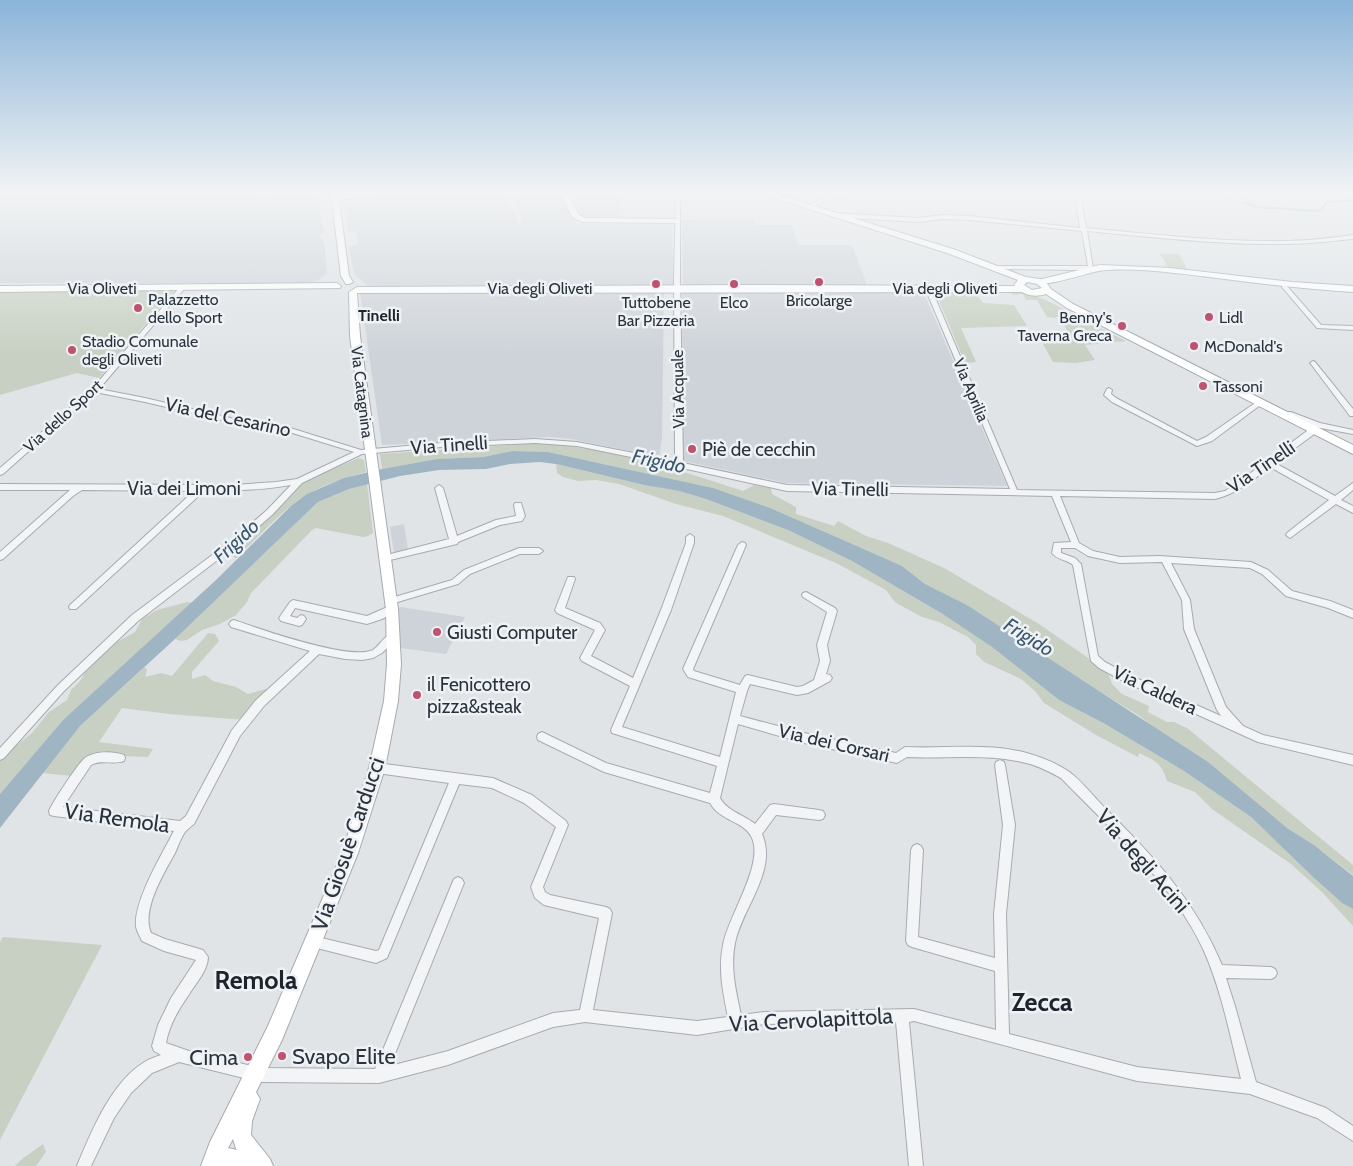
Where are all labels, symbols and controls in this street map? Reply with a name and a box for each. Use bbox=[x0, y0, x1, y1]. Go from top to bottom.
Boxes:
marker: Bricolarge bbox=[813, 276, 825, 288]
marker: Tuttobene Bar Pizzeria bbox=[650, 278, 662, 290]
marker: Elco bbox=[728, 278, 740, 290]
street label: Via Oliveti bbox=[67, 279, 137, 298]
street label: Via degli Oliveti bbox=[487, 279, 593, 298]
street label: Via degli Oliveti bbox=[892, 279, 998, 298]
place label: Palazzetto dello Sport bbox=[148, 290, 223, 327]
place label: Bricolarge bbox=[786, 291, 852, 310]
place label: Tuttobene Bar Pizzeria bbox=[617, 293, 695, 330]
place label: Elco bbox=[720, 293, 748, 312]
marker: Palazzetto dello Sport bbox=[132, 302, 144, 314]
district label: Tinelli bbox=[358, 306, 400, 325]
place label: Benny's Taverna Greca bbox=[1017, 308, 1112, 345]
place label: Lidl bbox=[1219, 308, 1243, 327]
marker: Lidl bbox=[1203, 311, 1215, 323]
marker: Benny's Taverna Greca bbox=[1116, 320, 1128, 332]
place label: Stadio Comunale degli Oliveti bbox=[82, 332, 198, 369]
place label: McDonald's bbox=[1204, 337, 1283, 356]
marker: McDonald's bbox=[1188, 340, 1200, 352]
marker: Stadio Comunale degli Oliveti bbox=[66, 344, 78, 356]
street label: Via Catagnina bbox=[347, 345, 377, 439]
street label: Via Acquale bbox=[668, 349, 688, 429]
street label: Via Aprilia bbox=[949, 355, 993, 425]
street label: Via dello Sport bbox=[20, 375, 107, 456]
place label: Tassoni bbox=[1213, 377, 1263, 396]
marker: Tassoni bbox=[1197, 380, 1209, 392]
street label: Via del Cesarino bbox=[163, 392, 293, 442]
street label: Via Tinelli bbox=[410, 431, 488, 459]
street label: Via Tinelli bbox=[1223, 436, 1299, 498]
place label: Piè de cecchin bbox=[702, 438, 816, 461]
marker: Piè de cecchin bbox=[686, 443, 698, 455]
water label: Frigido bbox=[630, 444, 688, 478]
street label: Via dei Limoni bbox=[127, 477, 241, 500]
street label: Via Tinelli bbox=[811, 477, 889, 501]
water label: Frigido bbox=[208, 514, 264, 568]
water label: Frigido bbox=[1000, 612, 1058, 662]
place label: Giusti Computer bbox=[447, 621, 577, 644]
marker: Giusti Computer bbox=[431, 626, 443, 638]
street label: Via Caldera bbox=[1109, 660, 1201, 720]
place label: il Fenicottero pizza&steak bbox=[427, 673, 531, 718]
marker: il Fenicottero pizza&steak bbox=[411, 689, 423, 701]
street label: Via dei Corsari bbox=[776, 719, 892, 767]
street label: Via Giosuè Carducci bbox=[306, 754, 390, 934]
street label: Via Remola bbox=[63, 797, 172, 839]
street label: Via degli Acini bbox=[1091, 804, 1195, 918]
district label: Remola bbox=[214, 965, 298, 995]
district label: Zecca bbox=[1011, 987, 1073, 1017]
street label: Via Cervolapittola bbox=[728, 1002, 894, 1038]
place label: Svapo Elite bbox=[292, 1043, 396, 1070]
place label: Cima bbox=[189, 1044, 238, 1071]
marker: Svapo Elite bbox=[276, 1050, 288, 1062]
marker: Cima bbox=[242, 1051, 254, 1063]

